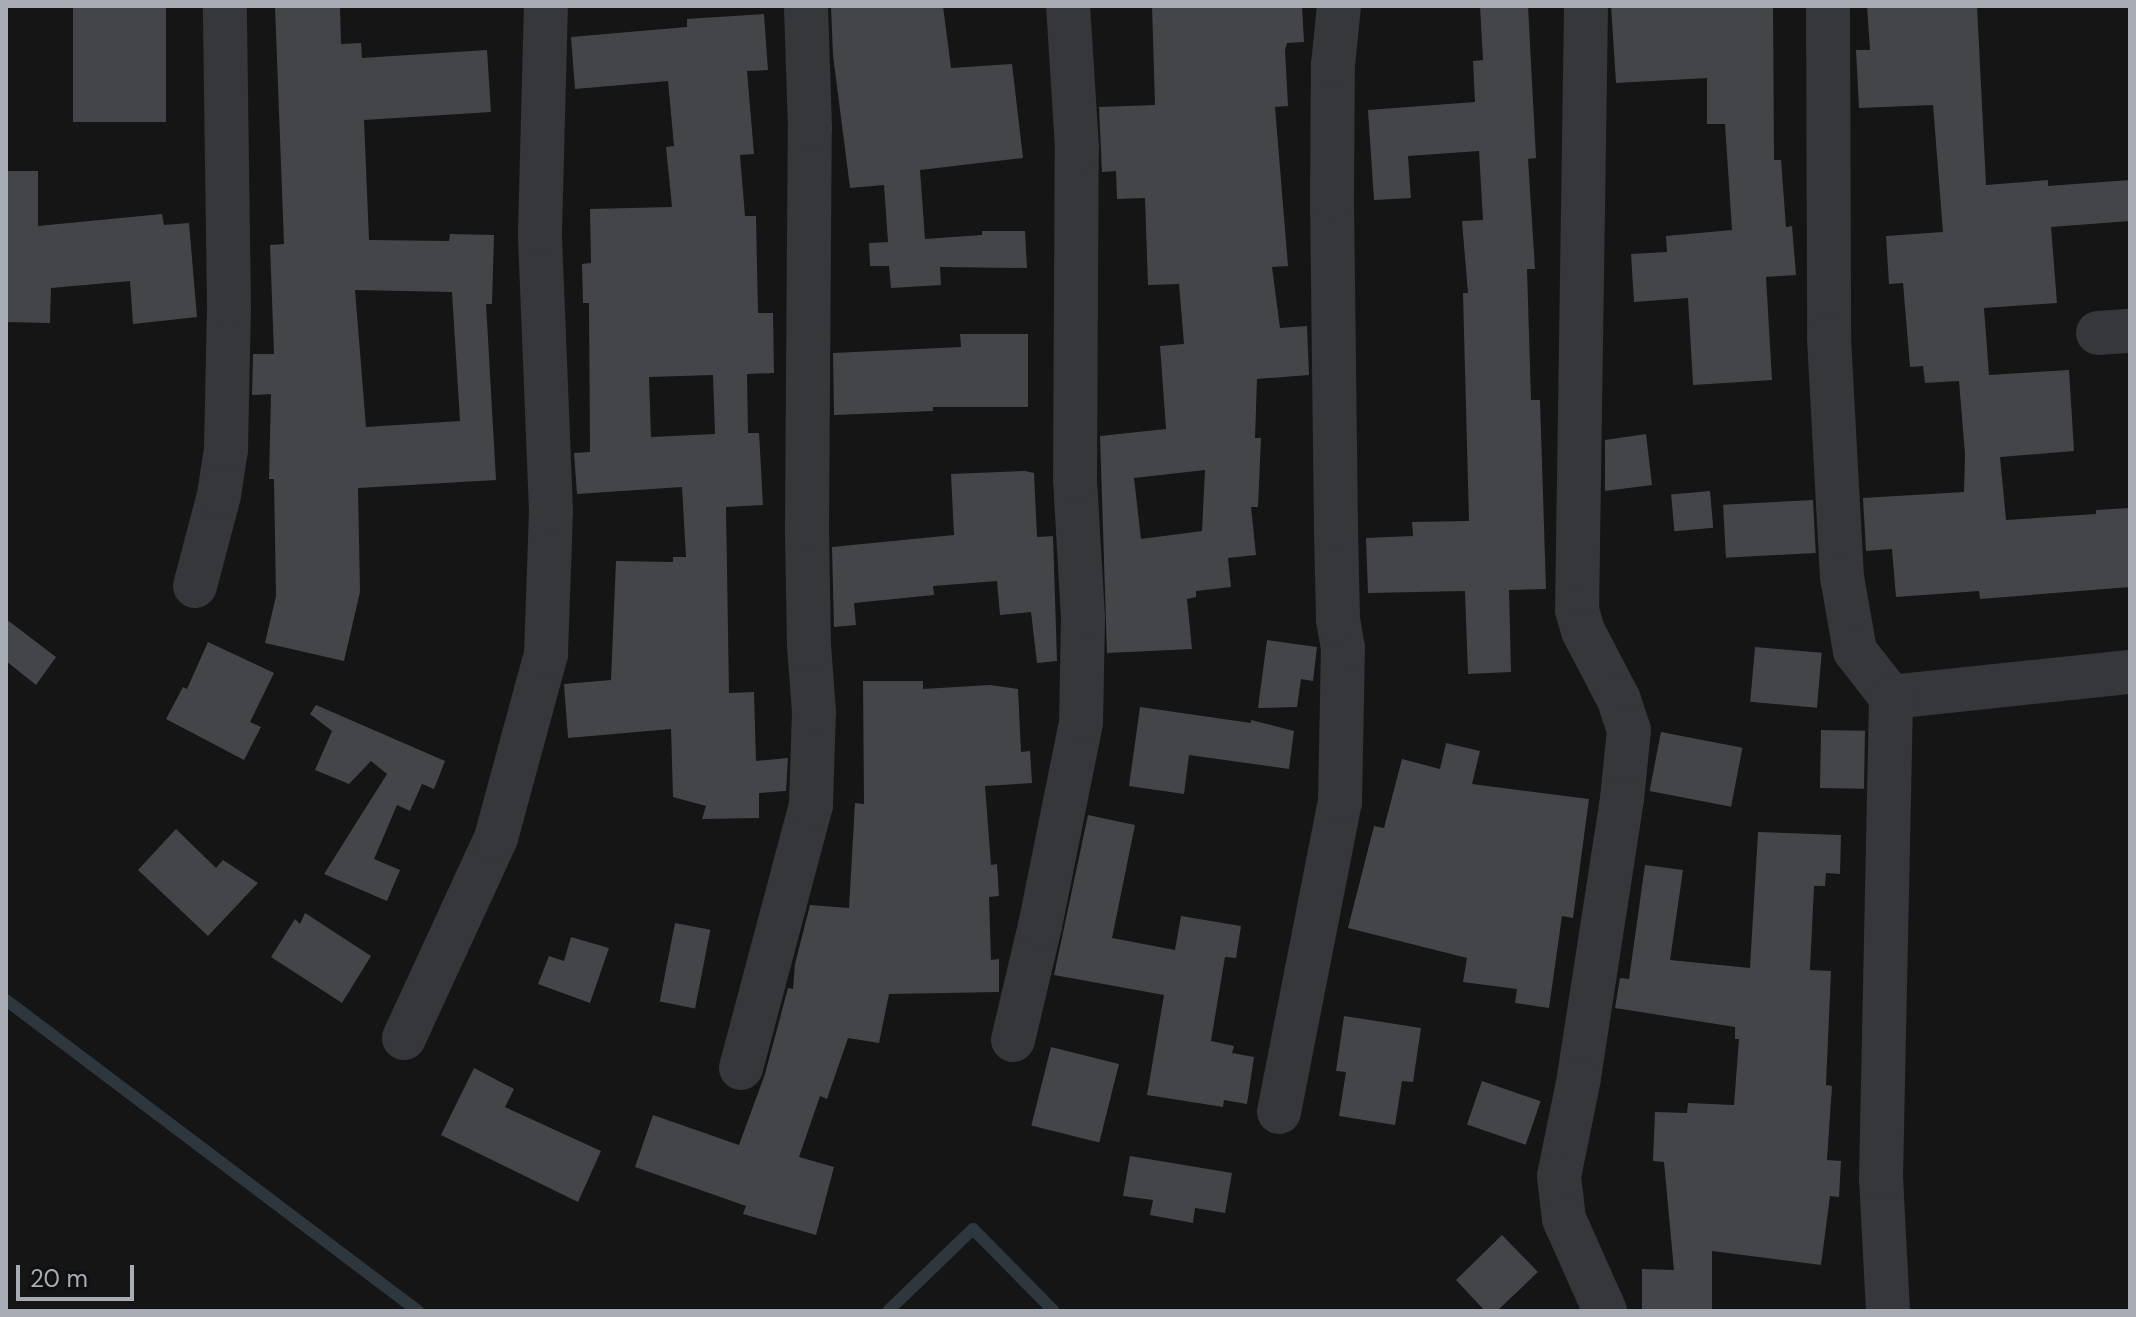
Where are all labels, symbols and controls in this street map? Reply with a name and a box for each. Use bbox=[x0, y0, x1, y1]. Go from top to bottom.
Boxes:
scale bar bbox=[20, 1249, 138, 1299]
text: 20 m bbox=[30, 1263, 88, 1294]

